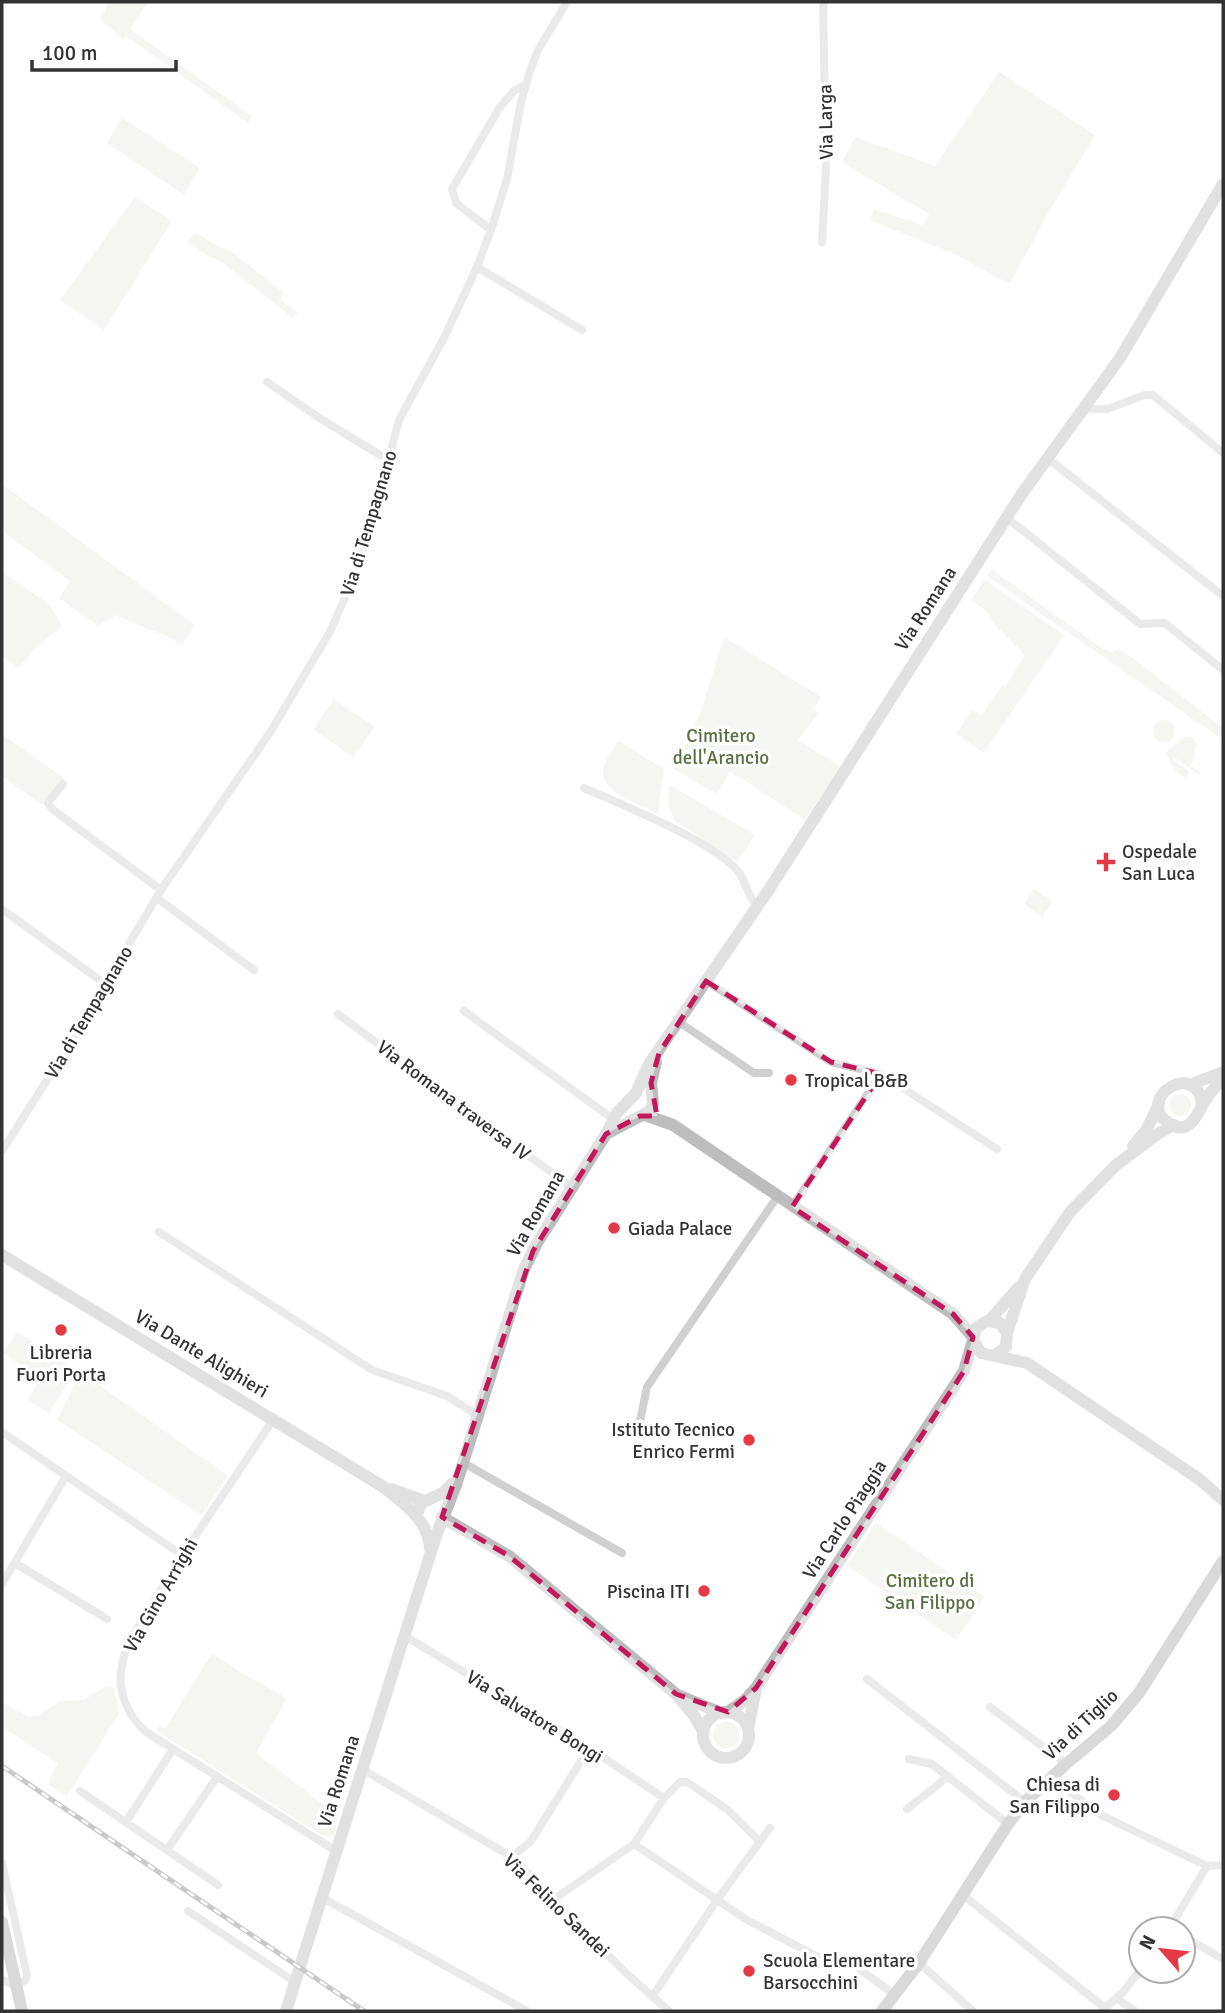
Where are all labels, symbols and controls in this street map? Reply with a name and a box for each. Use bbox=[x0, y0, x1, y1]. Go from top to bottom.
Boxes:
scale bar bbox=[32, 28, 175, 72]
text: 100 m bbox=[42, 40, 97, 66]
street label: Via Larga bbox=[813, 84, 839, 160]
street label: Via di Tempagnano bbox=[335, 447, 403, 599]
street label: Via Romana bbox=[890, 562, 962, 655]
park label: Cimitero dell'Arancio bbox=[673, 724, 769, 770]
place label: Ospedale San Luca bbox=[1122, 840, 1197, 886]
marker: Ospedale San Luca bbox=[1096, 852, 1116, 872]
street label: Via di Tempagnano bbox=[40, 941, 138, 1084]
street label: Via Romana traversa IV bbox=[372, 1035, 535, 1166]
place label: Tropical B&B bbox=[805, 1069, 908, 1093]
marker: Tropical B&B bbox=[783, 1072, 799, 1088]
street label: Via Romana bbox=[502, 1166, 570, 1261]
place label: Giada Palace bbox=[628, 1217, 732, 1241]
marker: Giada Palace bbox=[606, 1220, 622, 1236]
street label: Via Dante Alighieri bbox=[130, 1304, 273, 1403]
marker: Libreria Fuori Porta bbox=[53, 1322, 69, 1338]
place label: Libreria Fuori Porta bbox=[16, 1341, 106, 1387]
place label: Istituto Tecnico Enrico Fermi bbox=[611, 1418, 735, 1464]
marker: Istituto Tecnico Enrico Fermi bbox=[741, 1432, 757, 1448]
street label: Via Carlo Piaggia bbox=[797, 1455, 892, 1584]
street label: Via Gino Arrighi bbox=[118, 1534, 203, 1657]
park label: Cimitero di San Filippo bbox=[885, 1569, 975, 1615]
place label: Piscina ITI bbox=[607, 1580, 690, 1604]
marker: Piscina ITI bbox=[696, 1583, 712, 1599]
street label: Via Salvatore Bongi bbox=[462, 1665, 607, 1769]
street label: Via di Tiglio bbox=[1038, 1684, 1123, 1766]
street label: Via Romana bbox=[313, 1732, 365, 1831]
place label: Chiesa di San Filippo bbox=[1010, 1773, 1100, 1819]
marker: Chiesa di San Filippo bbox=[1106, 1787, 1122, 1803]
street label: Via Felino Sandei bbox=[498, 1849, 615, 1963]
north arrow bbox=[1127, 1915, 1197, 1985]
text: N bbox=[1134, 1931, 1162, 1954]
place label: Scuola Elementare Barsocchini bbox=[763, 1949, 915, 1995]
marker: Scuola Elementare Barsocchini bbox=[741, 1963, 757, 1979]

